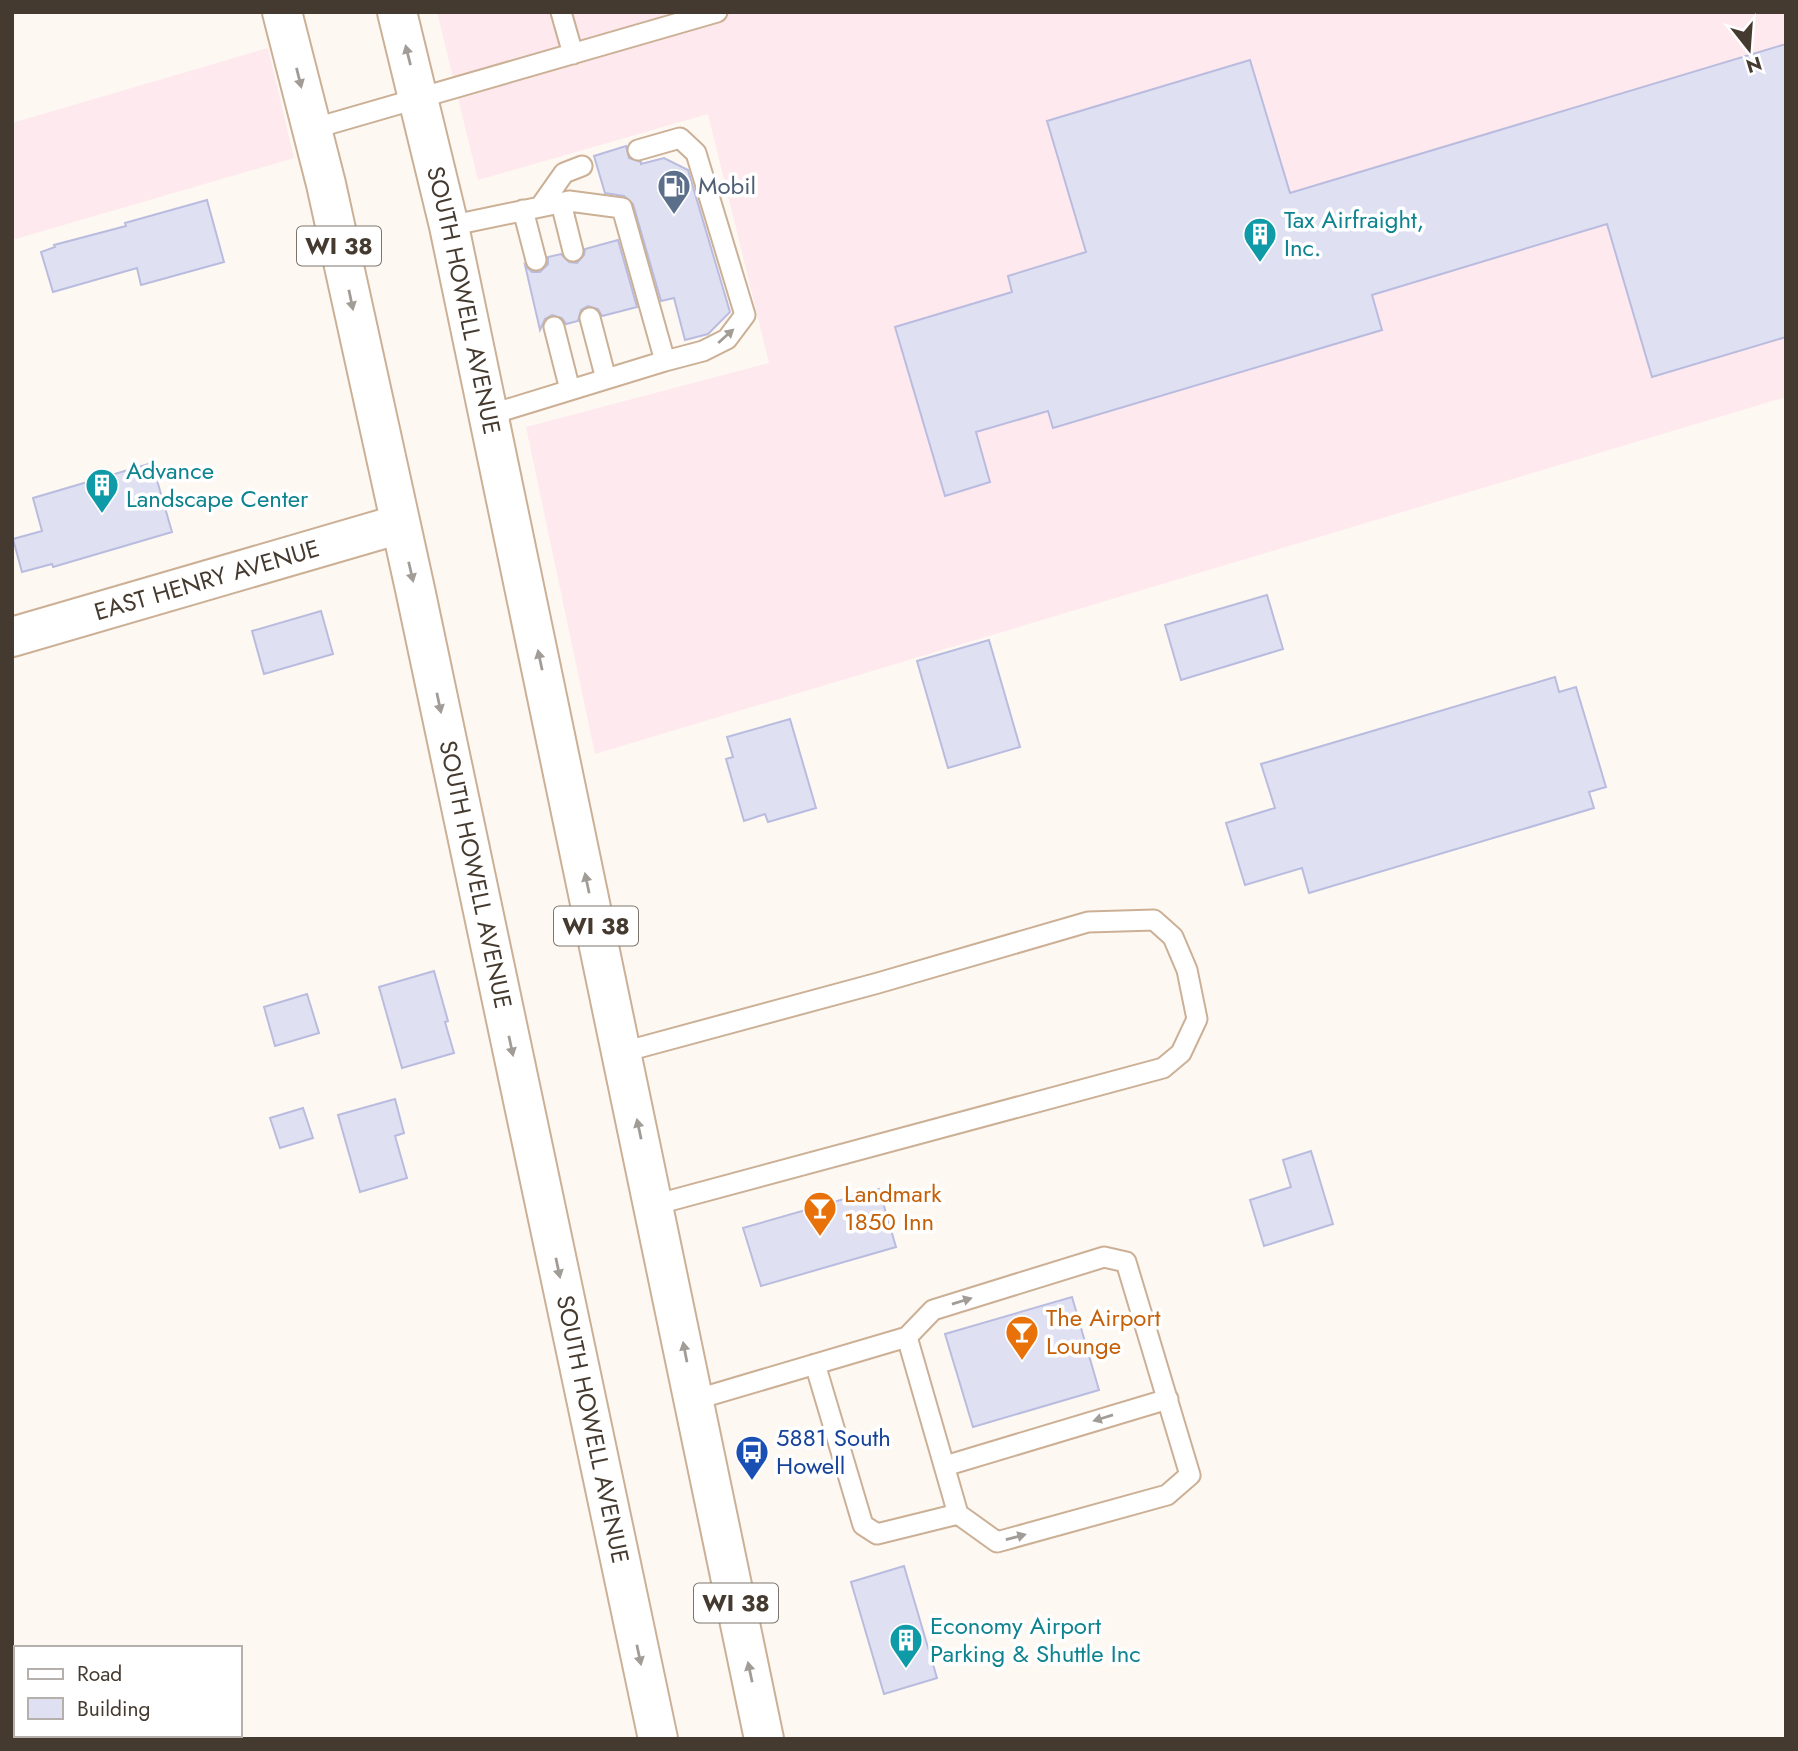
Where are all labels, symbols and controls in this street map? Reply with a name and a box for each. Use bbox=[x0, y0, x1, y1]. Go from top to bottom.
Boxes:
north arrow bbox=[1714, 14, 1784, 84]
one-way arrow bbox=[402, 44, 413, 66]
text: N bbox=[1743, 50, 1765, 80]
one-way arrow bbox=[294, 67, 305, 89]
street label: SOUTH HOWELL AVENUE bbox=[418, 163, 510, 437]
fuel station icon: Mobil bbox=[655, 167, 693, 216]
place label: Mobil bbox=[698, 168, 756, 203]
place label: Tax Airfraight, Inc. bbox=[1284, 202, 1424, 265]
building icon: Tax Airfraight, Inc. bbox=[1241, 215, 1279, 264]
road number: WI 38 bbox=[297, 227, 381, 266]
one-way arrow bbox=[346, 289, 357, 311]
one-way arrow bbox=[717, 328, 735, 344]
place label: Advance Landscape Center bbox=[126, 453, 309, 516]
building icon: Advance Landscape Center bbox=[83, 466, 121, 515]
street label: EAST HENRY AVENUE bbox=[90, 530, 324, 629]
one-way arrow bbox=[405, 561, 416, 583]
one-way arrow bbox=[535, 649, 546, 671]
one-way arrow bbox=[433, 692, 444, 714]
street label: SOUTH HOWELL AVENUE bbox=[430, 737, 521, 1012]
one-way arrow bbox=[582, 872, 593, 894]
road number: WI 38 bbox=[554, 906, 638, 945]
one-way arrow bbox=[505, 1035, 516, 1057]
one-way arrow bbox=[633, 1118, 644, 1140]
place label: Landmark 1850 Inn bbox=[844, 1176, 942, 1239]
bar icon: Landmark 1850 Inn bbox=[801, 1189, 839, 1238]
one-way arrow bbox=[553, 1257, 564, 1279]
street label: SOUTH HOWELL AVENUE bbox=[548, 1292, 638, 1566]
one-way arrow bbox=[952, 1295, 973, 1305]
place label: The Airport Lounge bbox=[1046, 1300, 1161, 1363]
bar icon: The Airport Lounge bbox=[1003, 1313, 1041, 1362]
one-way arrow bbox=[679, 1341, 690, 1363]
one-way arrow bbox=[1092, 1414, 1113, 1424]
place label: 5881 South Howell bbox=[776, 1420, 891, 1483]
bus stop icon: 5881 South Howell bbox=[733, 1433, 771, 1482]
one-way arrow bbox=[1006, 1531, 1027, 1541]
road number: WI 38 bbox=[694, 1584, 778, 1622]
place label: Economy Airport Parking & Shuttle Inc bbox=[930, 1608, 1141, 1671]
building icon: Economy Airport Parking & Shuttle Inc bbox=[887, 1621, 925, 1670]
one-way arrow bbox=[634, 1644, 645, 1666]
legend bbox=[14, 1646, 242, 1737]
text: Road bbox=[77, 1659, 122, 1689]
one-way arrow bbox=[745, 1661, 756, 1683]
text: Building bbox=[77, 1694, 150, 1724]

